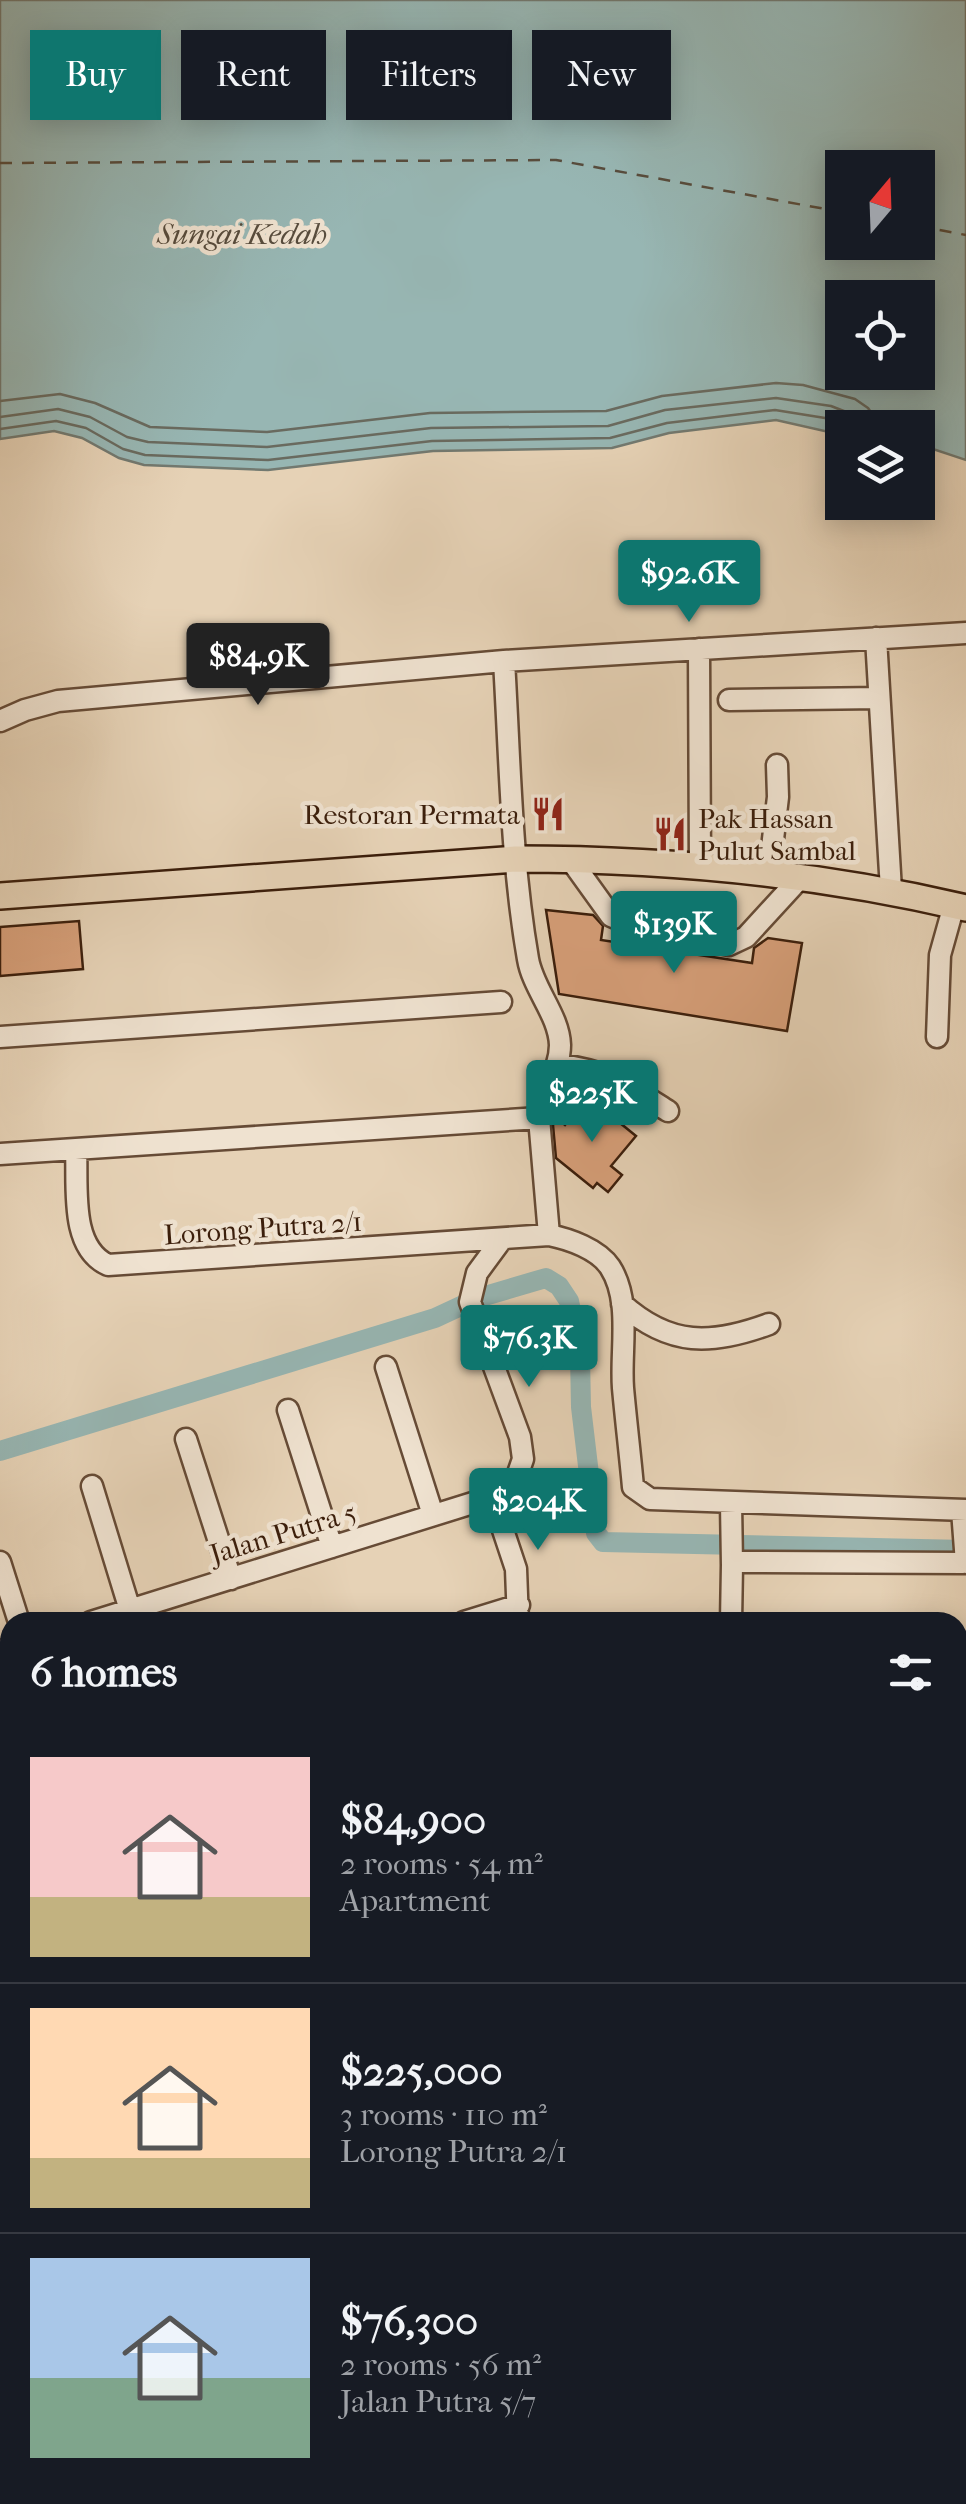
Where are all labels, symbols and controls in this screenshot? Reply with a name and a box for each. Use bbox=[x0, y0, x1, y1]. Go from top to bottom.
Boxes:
chip: Buy bbox=[30, 30, 161, 120]
chip: Rent bbox=[181, 30, 326, 120]
chip: Filters bbox=[346, 30, 512, 120]
chip: New bbox=[532, 30, 671, 120]
north arrow bbox=[825, 150, 935, 260]
map controls bbox=[825, 150, 935, 520]
water label: Sungai Kedah bbox=[156, 217, 327, 252]
button: locate bbox=[825, 280, 935, 390]
button: layers bbox=[825, 410, 935, 520]
pin: $92.6K bbox=[608, 540, 770, 625]
text: $92.6K bbox=[640, 554, 738, 591]
pin: $84.9K bbox=[177, 623, 339, 708]
text: $84.9K bbox=[208, 637, 308, 674]
restaurant icon: Restoran Permata bbox=[529, 795, 567, 833]
place label: Restoran Permata bbox=[304, 798, 521, 831]
place label: Pak Hassan Pulut Sambal bbox=[698, 802, 856, 867]
restaurant icon: Pak Hassan Pulut Sambal bbox=[651, 815, 689, 853]
pin: $139K bbox=[604, 891, 744, 976]
text: $139K bbox=[633, 905, 715, 942]
pin: $225K bbox=[522, 1060, 662, 1145]
text: $225K bbox=[548, 1074, 636, 1111]
street label: Lorong Putra 2/1 bbox=[163, 1205, 363, 1251]
pin: $76.3K bbox=[448, 1305, 610, 1390]
text: $76.3K bbox=[483, 1319, 575, 1356]
pin: $204K bbox=[468, 1468, 608, 1553]
text: $204K bbox=[491, 1482, 585, 1519]
street label: Jalan Putra 5 bbox=[204, 1495, 360, 1571]
icon: filters bbox=[883, 1645, 938, 1700]
text: 6 homes bbox=[30, 1648, 177, 1697]
text: $84,900 bbox=[340, 1796, 486, 1845]
icon: home bbox=[110, 1797, 230, 1917]
text: 2 rooms · 54 m² bbox=[340, 1845, 543, 1882]
text: Apartment bbox=[340, 1882, 490, 1919]
text: $225,000 bbox=[340, 2047, 503, 2096]
icon: home bbox=[110, 2048, 230, 2168]
text: 3 rooms · 110 m² bbox=[340, 2096, 547, 2133]
text: Lorong Putra 2/1 bbox=[340, 2133, 567, 2170]
text: $76,300 bbox=[340, 2297, 478, 2346]
icon: home bbox=[110, 2298, 230, 2418]
text: 2 rooms · 56 m² bbox=[340, 2346, 541, 2383]
text: Jalan Putra 5/7 bbox=[340, 2383, 536, 2420]

